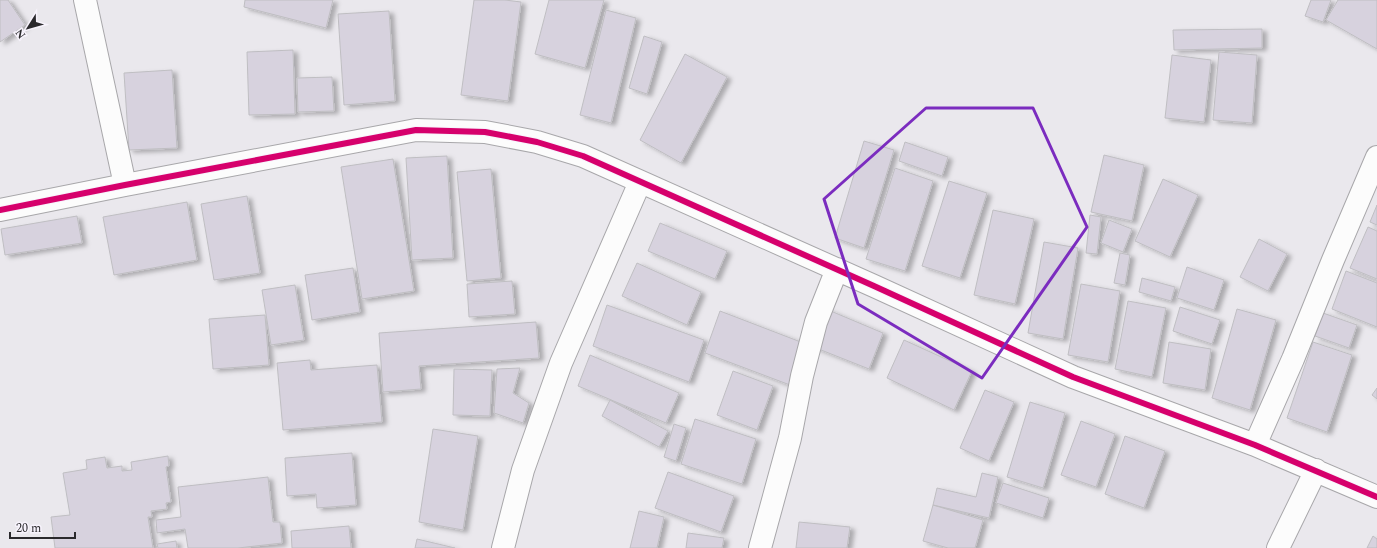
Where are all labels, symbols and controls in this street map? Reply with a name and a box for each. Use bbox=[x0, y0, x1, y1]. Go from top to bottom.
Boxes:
north arrow bbox=[8, 8, 48, 48]
text: N bbox=[11, 25, 30, 42]
scale bar bbox=[10, 514, 75, 540]
text: 20 m bbox=[16, 519, 41, 538]

